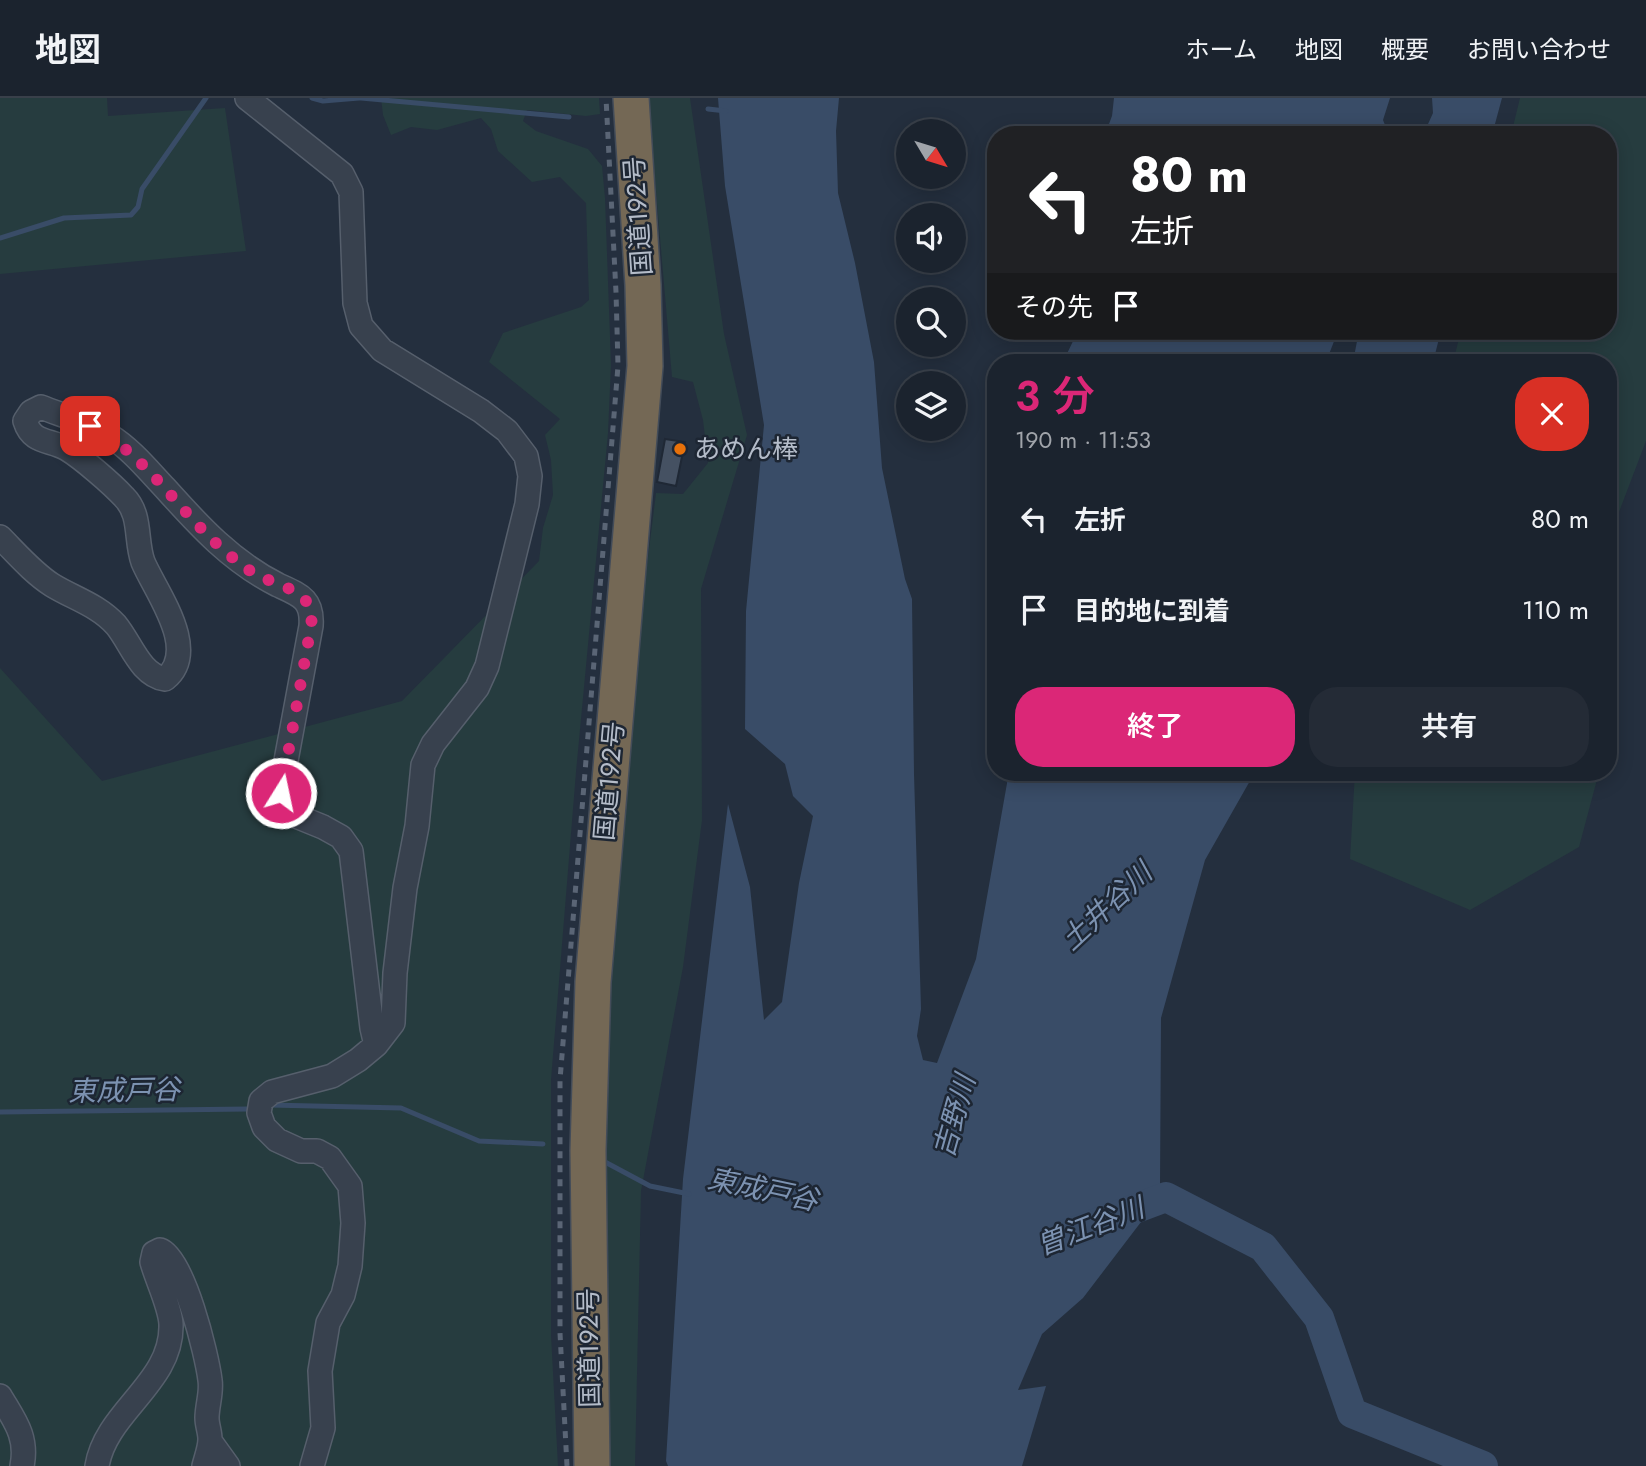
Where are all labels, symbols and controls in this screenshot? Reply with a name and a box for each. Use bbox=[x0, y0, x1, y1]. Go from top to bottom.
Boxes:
text: 地図 bbox=[35, 26, 101, 73]
text: ホーム bbox=[1186, 32, 1257, 67]
text: 地図 bbox=[1295, 32, 1343, 67]
text: 概要 bbox=[1381, 32, 1429, 67]
text: お問い合わせ bbox=[1467, 32, 1611, 67]
north arrow bbox=[896, 119, 966, 189]
map controls bbox=[896, 119, 966, 441]
text: 80 m bbox=[1130, 140, 1248, 210]
icon: left bbox=[1015, 154, 1106, 245]
street label: 国道192号 bbox=[615, 155, 661, 277]
button: sound bbox=[896, 203, 966, 273]
text: 左折 bbox=[1130, 208, 1194, 254]
button: search bbox=[896, 287, 966, 357]
icon: arrive bbox=[1107, 287, 1145, 325]
text: その先 bbox=[1015, 288, 1093, 326]
text: 3 分 bbox=[1015, 366, 1095, 427]
button: layers bbox=[896, 371, 966, 441]
button: close bbox=[1515, 377, 1589, 451]
pin bbox=[60, 396, 120, 456]
icon: arrive bbox=[71, 407, 109, 445]
text: 190 m · 11:53 bbox=[1015, 423, 1151, 457]
place label: あめん棒 bbox=[694, 430, 798, 468]
marker: あめん棒 bbox=[672, 441, 688, 457]
icon: left bbox=[1015, 500, 1053, 538]
text: 80 m bbox=[1531, 500, 1589, 538]
text: 左折 bbox=[1074, 501, 1126, 539]
icon: arrive bbox=[1015, 591, 1053, 629]
text: 110 m bbox=[1522, 591, 1589, 629]
text: 目的地に到着 bbox=[1074, 592, 1230, 630]
button: 終了 bbox=[1015, 687, 1295, 767]
button: 共有 bbox=[1309, 687, 1589, 767]
street label: 国道192号 bbox=[585, 720, 633, 842]
position arrow bbox=[244, 756, 318, 830]
water label: 土井谷川 bbox=[1051, 851, 1163, 960]
water label: 吉野川 bbox=[923, 1067, 987, 1162]
water label: 東成戸谷 bbox=[68, 1069, 182, 1112]
water label: 東成戸谷 bbox=[704, 1158, 824, 1222]
water label: 曽江谷川 bbox=[1031, 1186, 1153, 1266]
street label: 国道192号 bbox=[569, 1288, 609, 1408]

